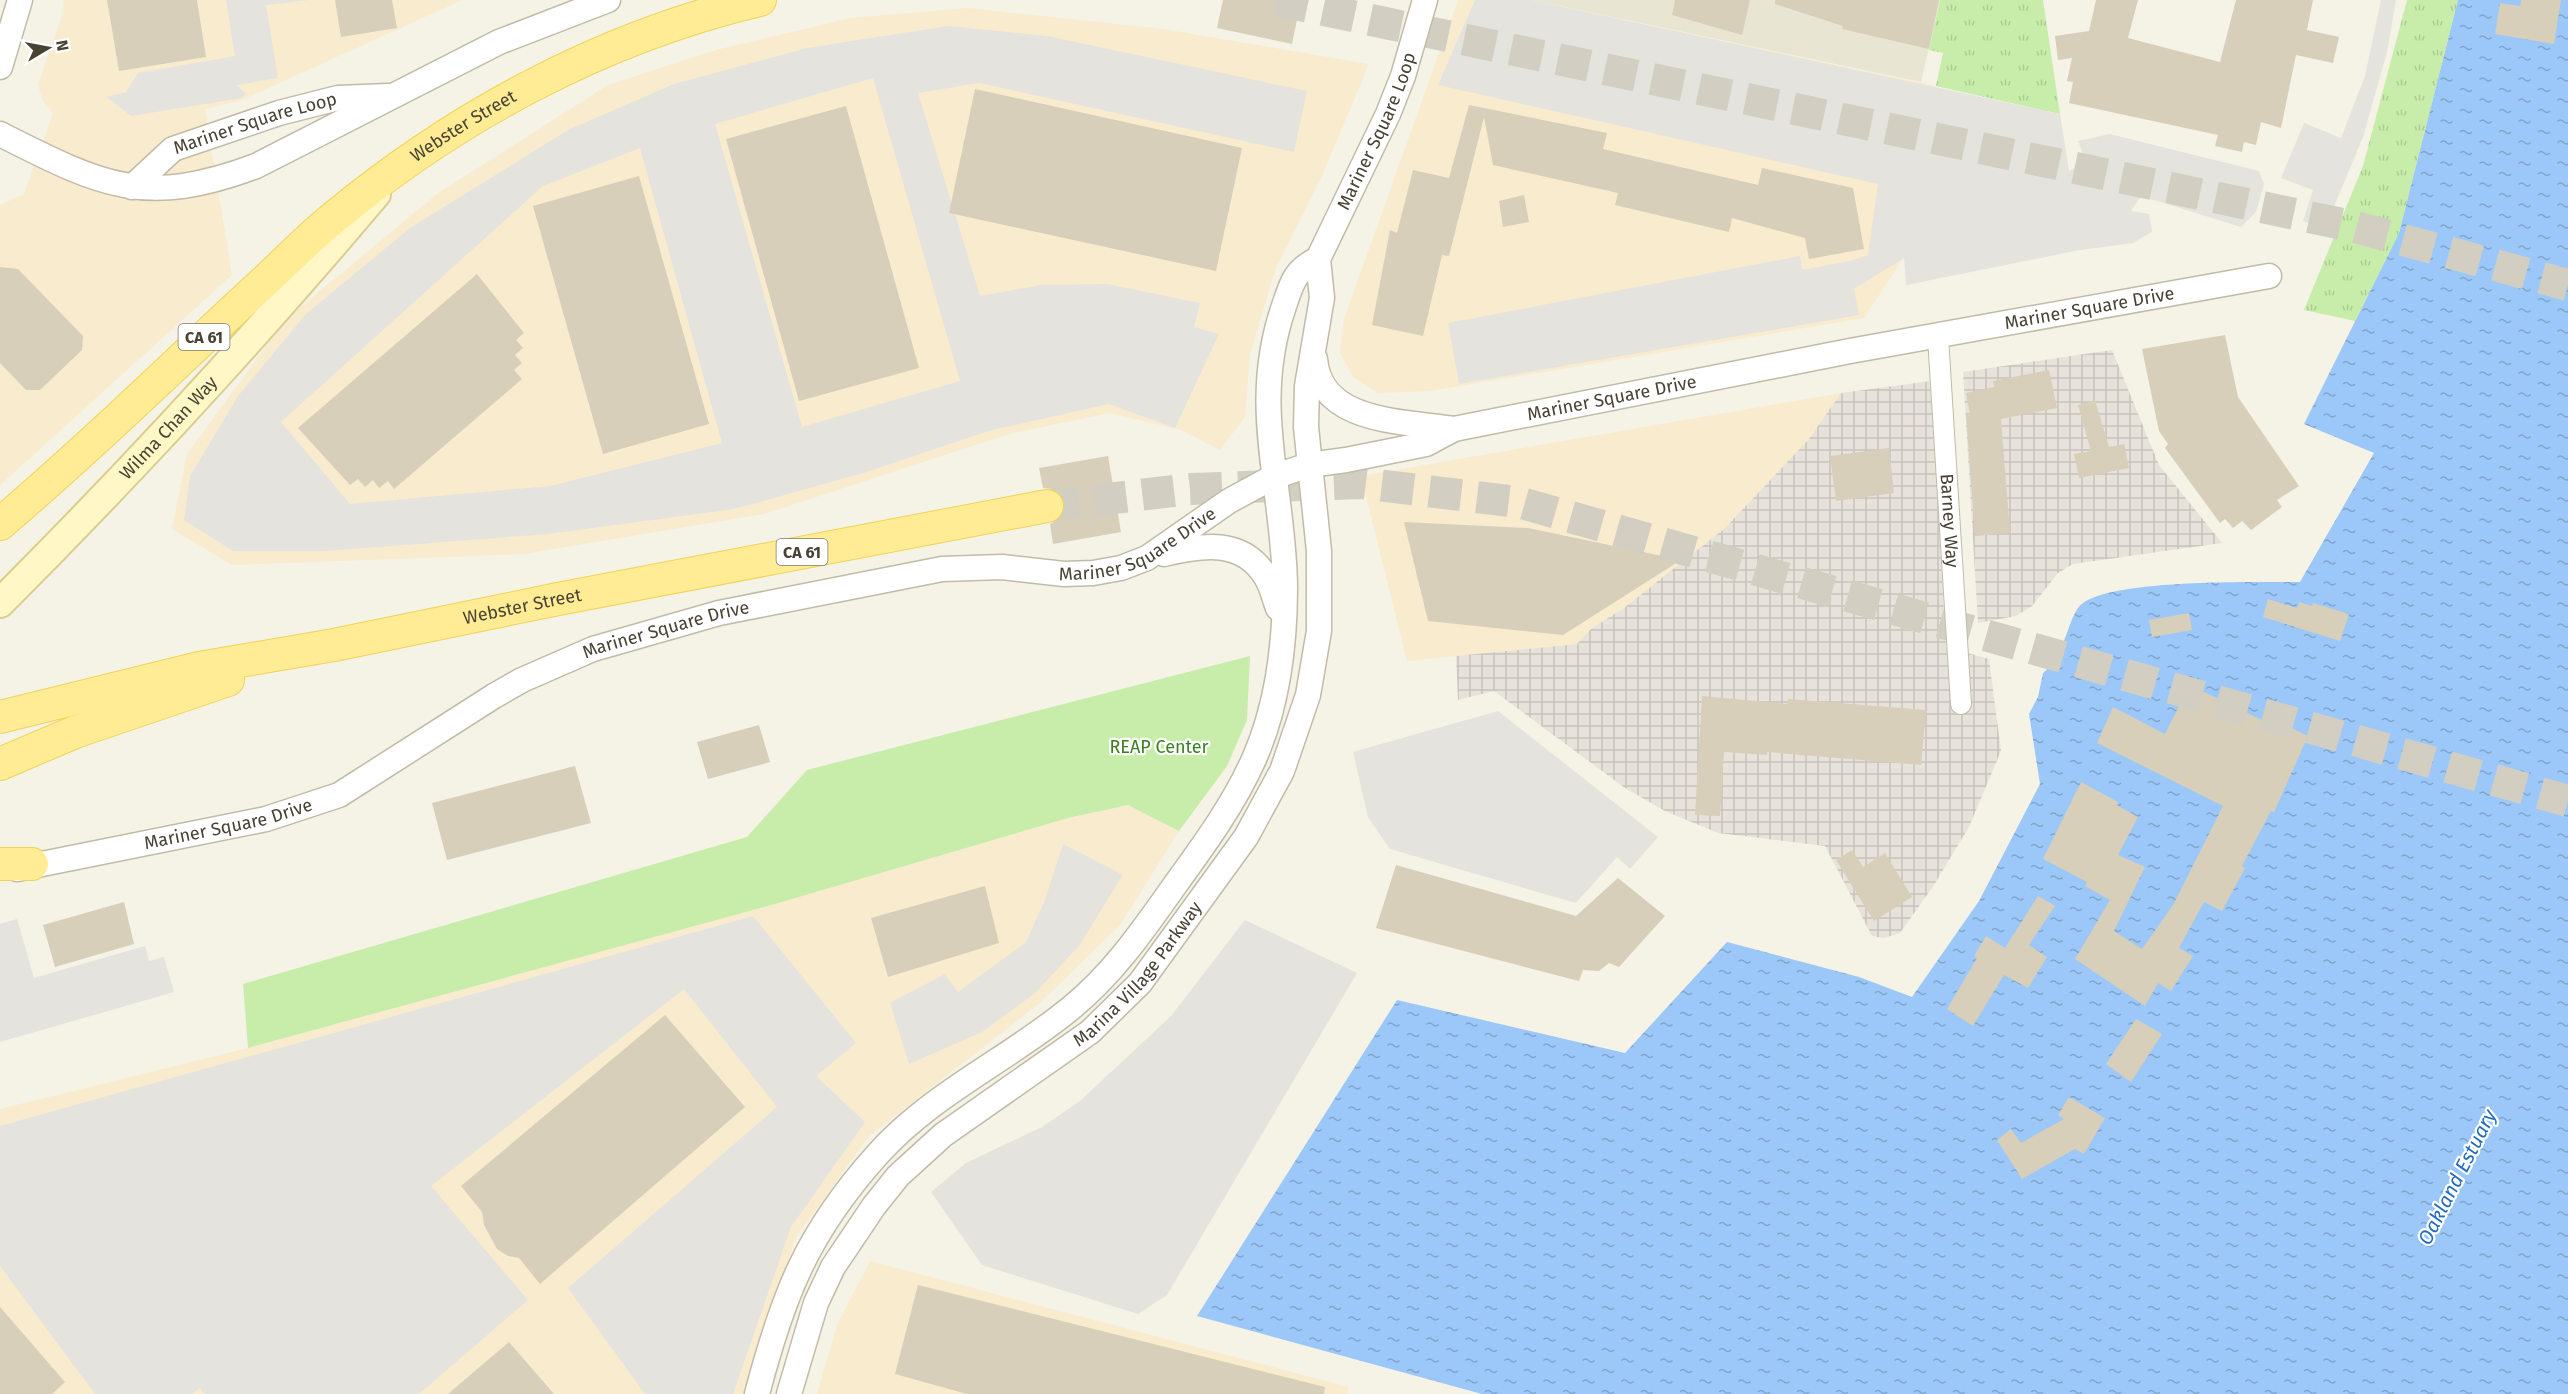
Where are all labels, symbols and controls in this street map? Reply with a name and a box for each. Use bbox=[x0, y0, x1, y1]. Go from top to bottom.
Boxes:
north arrow bbox=[18, 18, 78, 78]
text: N bbox=[52, 39, 73, 52]
street label: Mariner Square Loop bbox=[1332, 50, 1420, 213]
street label: Webster Street bbox=[406, 85, 520, 167]
street label: Mariner Square Loop bbox=[170, 88, 339, 159]
street label: Mariner Square Drive bbox=[2003, 282, 2176, 334]
road number: CA 61 bbox=[178, 324, 230, 350]
street label: Mariner Square Drive bbox=[1525, 370, 1698, 425]
street label: Wilma Chan Way bbox=[115, 371, 222, 484]
street label: Barney Way bbox=[1936, 473, 1963, 569]
street label: Mariner Square Drive bbox=[1058, 502, 1220, 585]
road number: CA 61 bbox=[776, 539, 828, 565]
street label: Webster Street bbox=[461, 584, 584, 629]
street label: Mariner Square Drive bbox=[579, 596, 751, 663]
park label: REAP Center bbox=[1109, 736, 1209, 758]
street label: Mariner Square Drive bbox=[142, 794, 315, 854]
street label: Marina Village Parkway bbox=[1069, 897, 1207, 1051]
water label: Oakland Estuary bbox=[2413, 1104, 2502, 1249]

